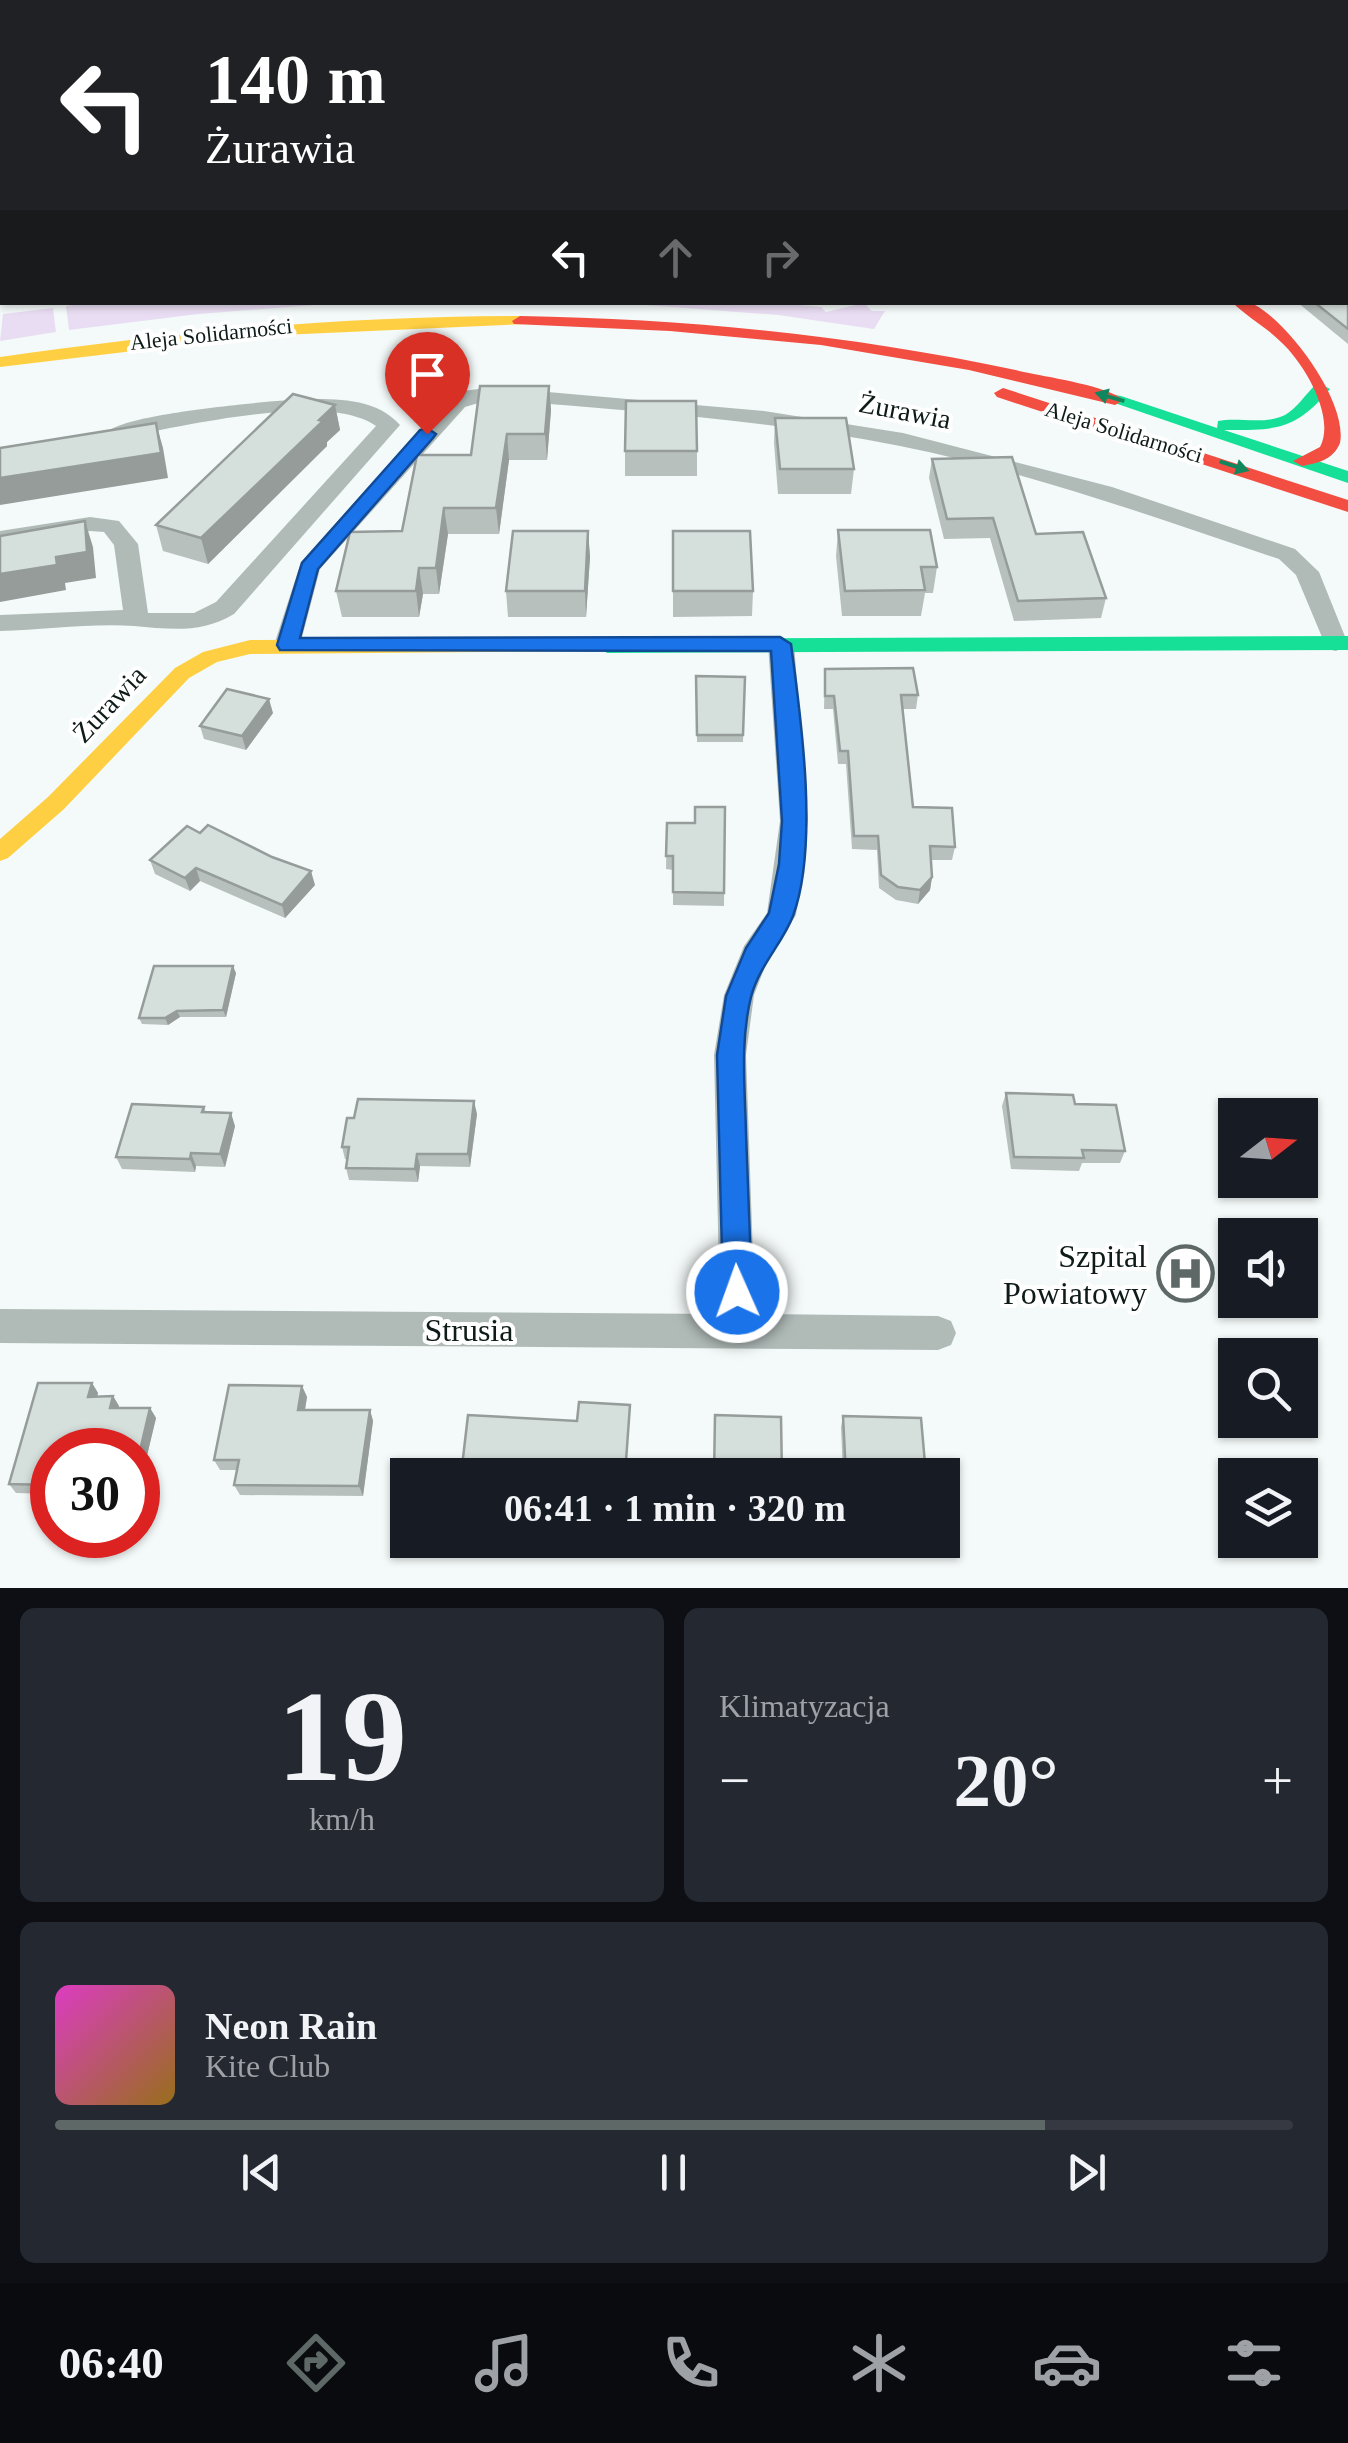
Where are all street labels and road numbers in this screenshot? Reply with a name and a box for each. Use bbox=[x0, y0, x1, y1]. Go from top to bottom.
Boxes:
street label: Aleja Solidarności bbox=[129, 313, 293, 355]
street label: Żurawia bbox=[856, 387, 954, 435]
street label: Aleja Solidarności bbox=[1042, 396, 1206, 468]
street label: Żurawia bbox=[66, 659, 153, 749]
street label: Strusia bbox=[425, 1312, 513, 1348]

